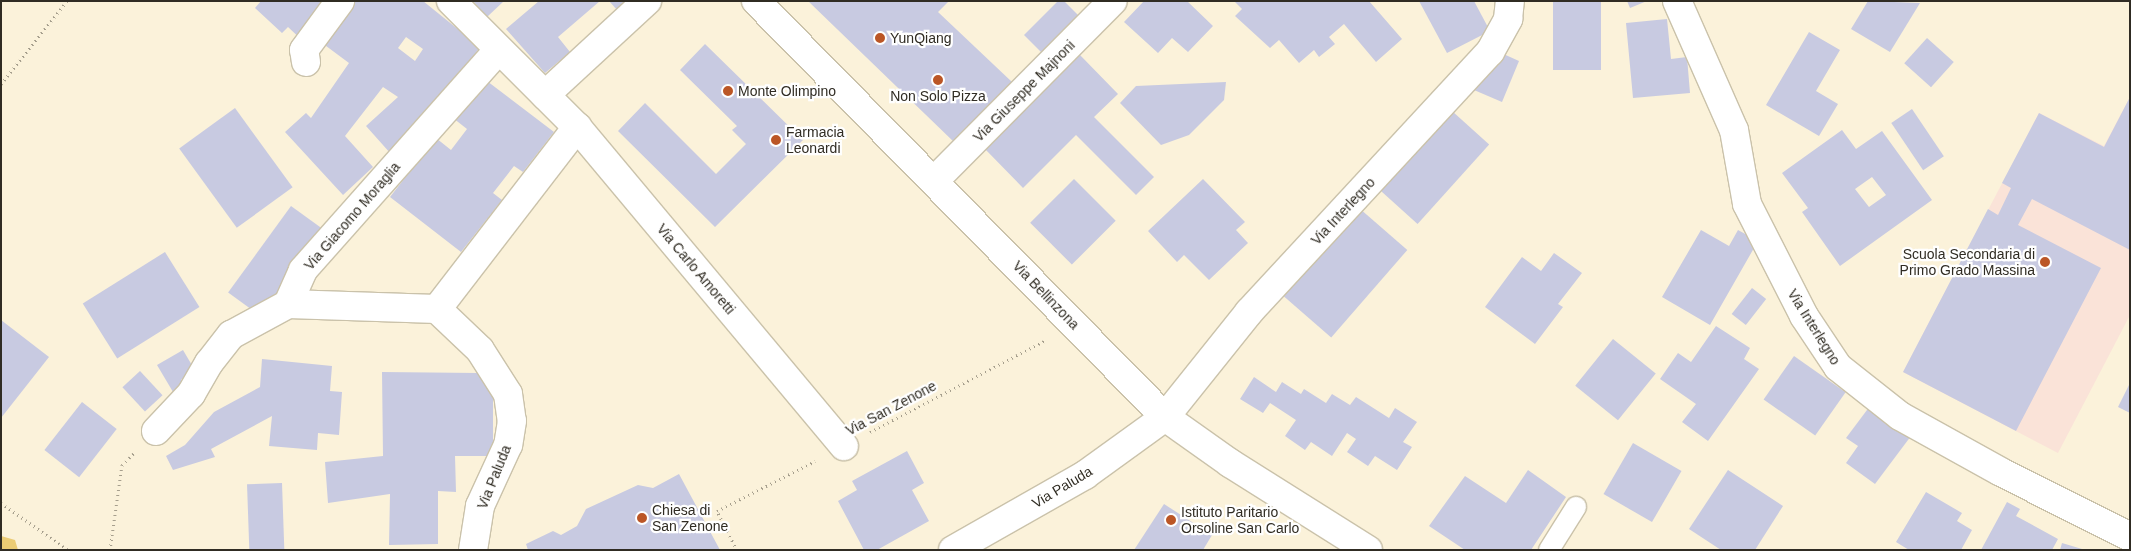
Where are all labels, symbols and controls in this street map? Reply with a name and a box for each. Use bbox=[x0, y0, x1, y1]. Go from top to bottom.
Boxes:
place label: YunQiang bbox=[890, 30, 951, 46]
marker: YunQiang bbox=[874, 32, 886, 44]
street label: Via Giuseppe Majnoni bbox=[970, 37, 1078, 145]
marker: Non Solo Pizza bbox=[932, 74, 944, 86]
place label: Monte Olimpino bbox=[738, 83, 836, 99]
marker: Monte Olimpino bbox=[722, 85, 734, 97]
place label: Non Solo Pizza bbox=[890, 88, 986, 104]
place label: Farmacia Leonardi bbox=[786, 124, 844, 156]
marker: Farmacia Leonardi bbox=[770, 134, 782, 146]
street label: Via Giacomo Moraglia bbox=[301, 159, 403, 273]
street label: Via Interlegno bbox=[1307, 174, 1379, 248]
street label: Via Carlo Amoretti bbox=[653, 220, 739, 318]
place label: Scuola Secondaria di Primo Grado Massina bbox=[1900, 246, 2035, 278]
marker: Scuola Secondaria di Primo Grado Massina bbox=[2039, 256, 2051, 268]
street label: Via Bellinzona bbox=[1009, 257, 1083, 333]
street label: Via Interlegno bbox=[1784, 286, 1844, 368]
street label: Via San Zenone bbox=[843, 377, 939, 439]
street label: Via Paluda bbox=[474, 443, 514, 511]
street label: Via Paluda bbox=[1029, 462, 1095, 512]
place label: Chiesa di San Zenone bbox=[652, 502, 728, 534]
place label: Istituto Paritario Orsoline San Carlo bbox=[1181, 504, 1299, 536]
marker: Chiesa di San Zenone bbox=[636, 512, 648, 524]
marker: Istituto Paritario Orsoline San Carlo bbox=[1165, 514, 1177, 526]

